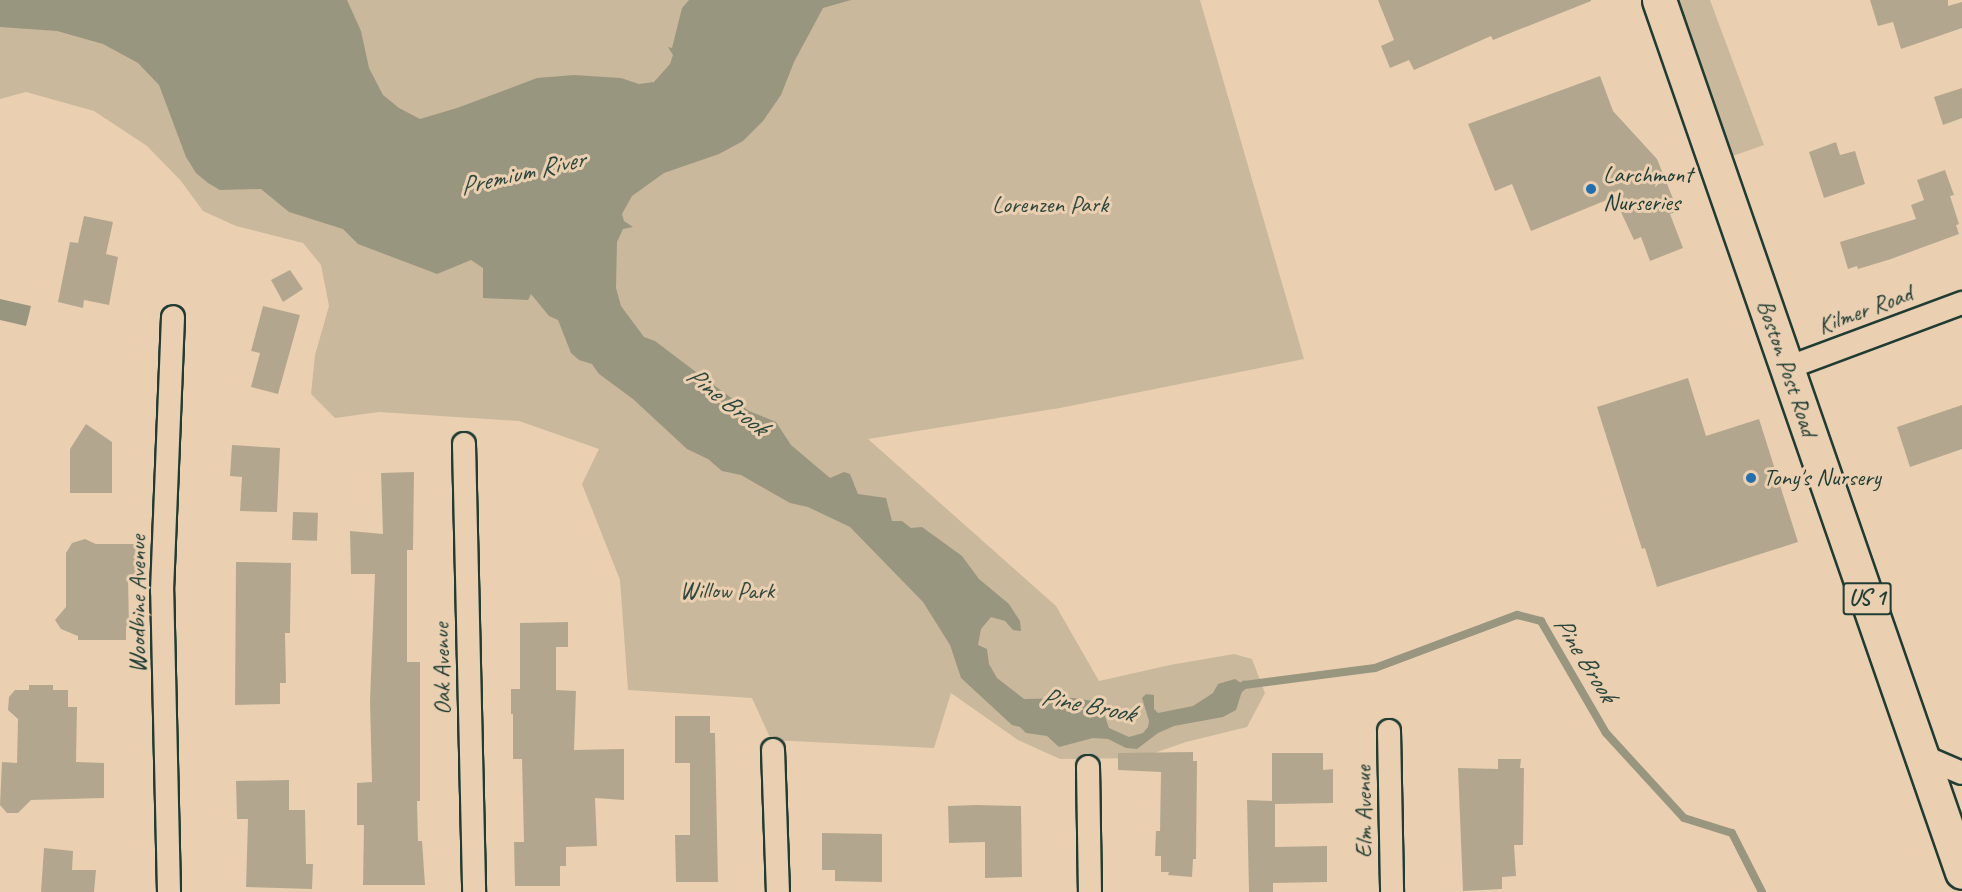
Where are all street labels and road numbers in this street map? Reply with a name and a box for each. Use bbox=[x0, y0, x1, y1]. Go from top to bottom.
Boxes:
street label: Kilmer Road bbox=[1814, 280, 1916, 340]
street label: Boston Post Road bbox=[1750, 296, 1824, 440]
street label: Woodbine Avenue bbox=[124, 535, 152, 673]
road number: US 1 bbox=[1842, 580, 1892, 618]
street label: Oak Avenue bbox=[427, 623, 457, 715]
street label: Elm Avenue bbox=[1349, 766, 1379, 858]

